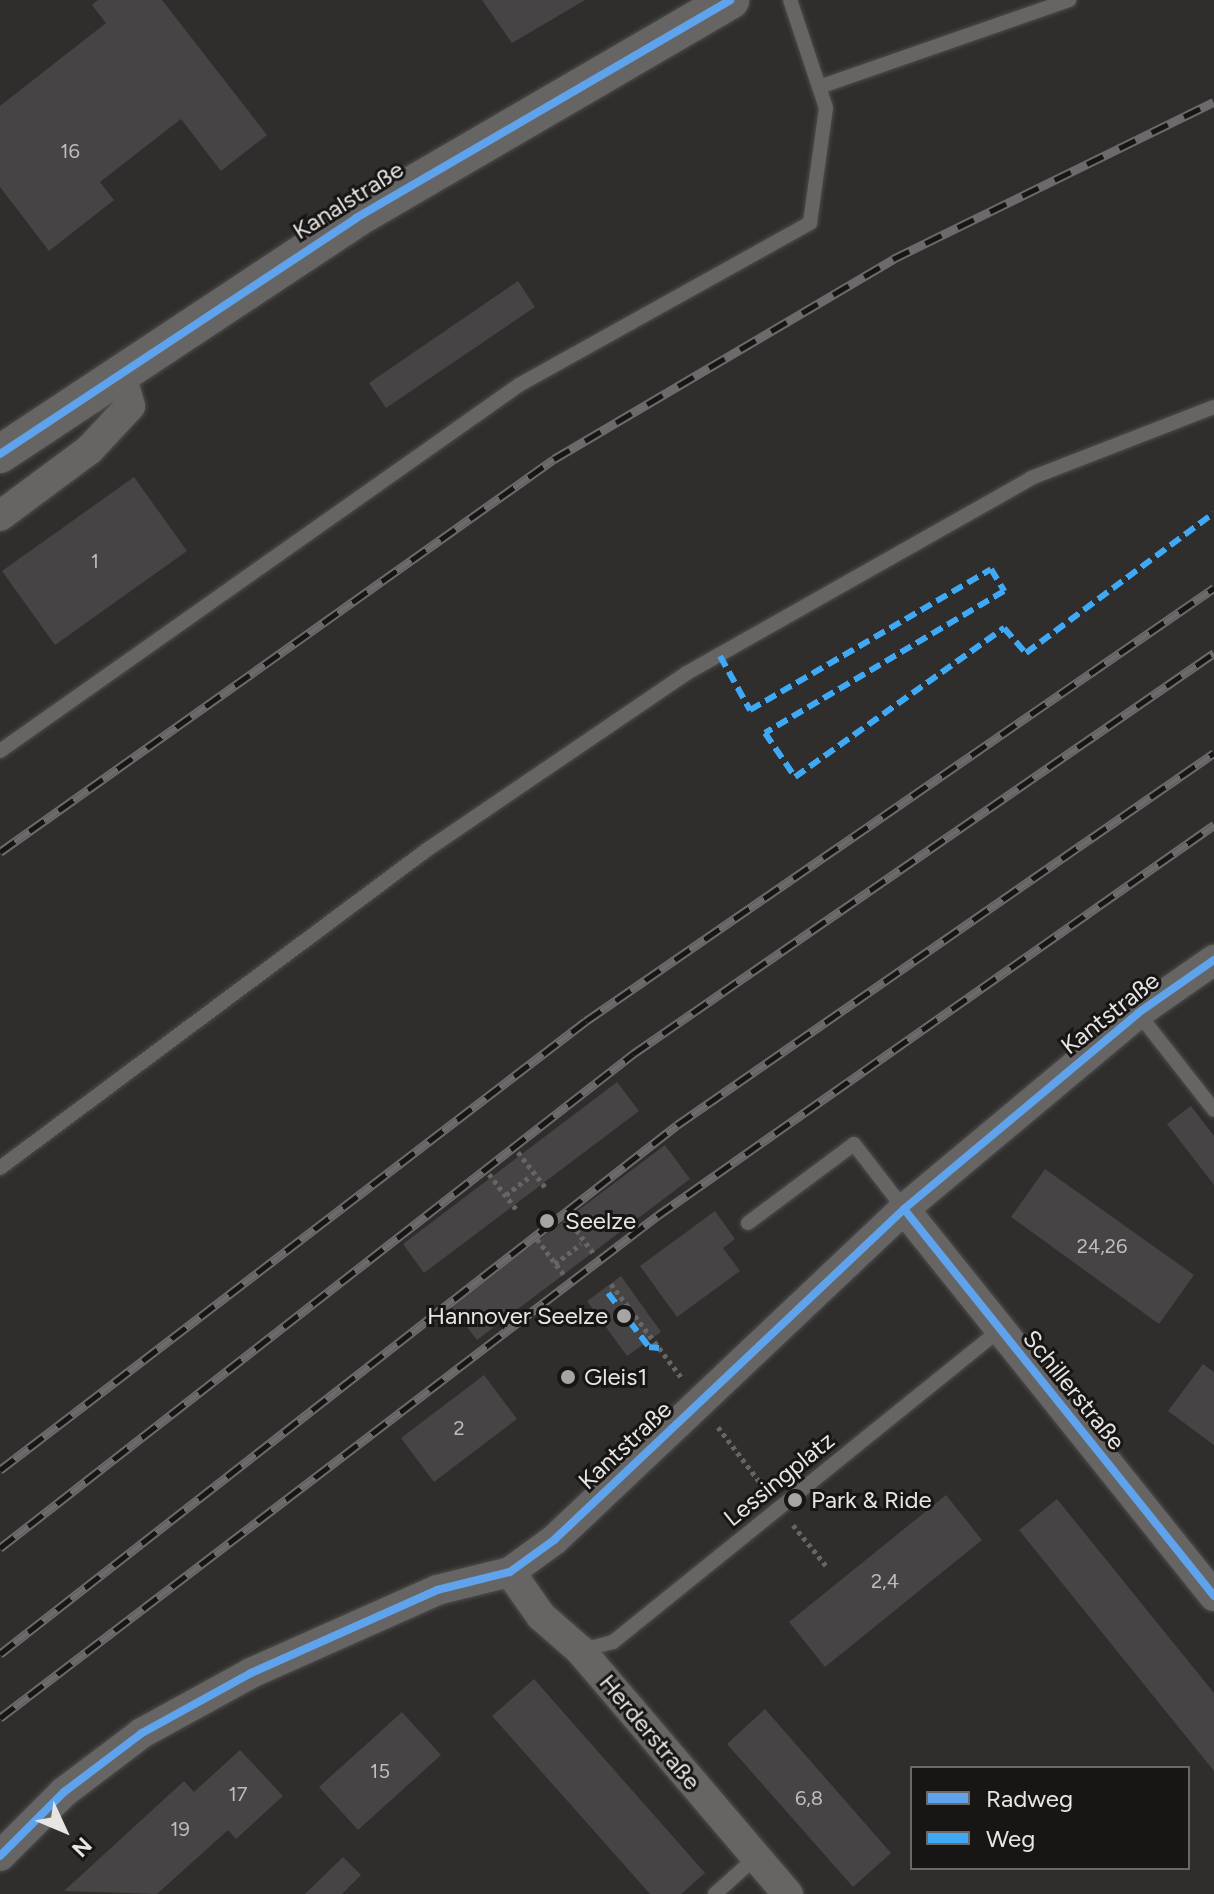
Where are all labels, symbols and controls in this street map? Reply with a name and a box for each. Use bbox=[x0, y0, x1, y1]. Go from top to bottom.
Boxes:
house number: 16 bbox=[60, 139, 80, 163]
street label: Kanalstraße bbox=[287, 155, 409, 245]
house number: 1 bbox=[91, 549, 99, 573]
street label: Kantstraße bbox=[1055, 966, 1165, 1060]
place label: Seelze bbox=[565, 1207, 636, 1235]
marker: Seelze bbox=[536, 1210, 558, 1232]
house number: 24,26 bbox=[1077, 1234, 1127, 1258]
place label: Hannover Seelze bbox=[427, 1302, 608, 1330]
marker: Hannover Seelze bbox=[615, 1307, 633, 1325]
street label: Schillerstraße bbox=[1017, 1324, 1131, 1456]
place label: Gleis1 bbox=[584, 1363, 647, 1391]
marker: Gleis1 bbox=[559, 1368, 577, 1386]
street label: Kantstraße bbox=[573, 1395, 677, 1495]
house number: 2 bbox=[453, 1416, 465, 1440]
street label: Lessingplatz bbox=[718, 1426, 840, 1532]
place label: Park & Ride bbox=[811, 1486, 932, 1514]
marker: Park & Ride bbox=[786, 1491, 804, 1509]
house number: 2,4 bbox=[871, 1569, 899, 1593]
street label: Herderstraße bbox=[593, 1668, 707, 1796]
house number: 15 bbox=[370, 1759, 390, 1783]
legend bbox=[910, 1766, 1190, 1870]
house number: 17 bbox=[229, 1782, 247, 1806]
text: Radweg bbox=[986, 1784, 1073, 1813]
house number: 6,8 bbox=[795, 1786, 823, 1810]
north arrow bbox=[24, 1790, 104, 1870]
house number: 19 bbox=[170, 1817, 190, 1841]
text: Weg bbox=[986, 1824, 1035, 1853]
text: N bbox=[66, 1832, 97, 1863]

